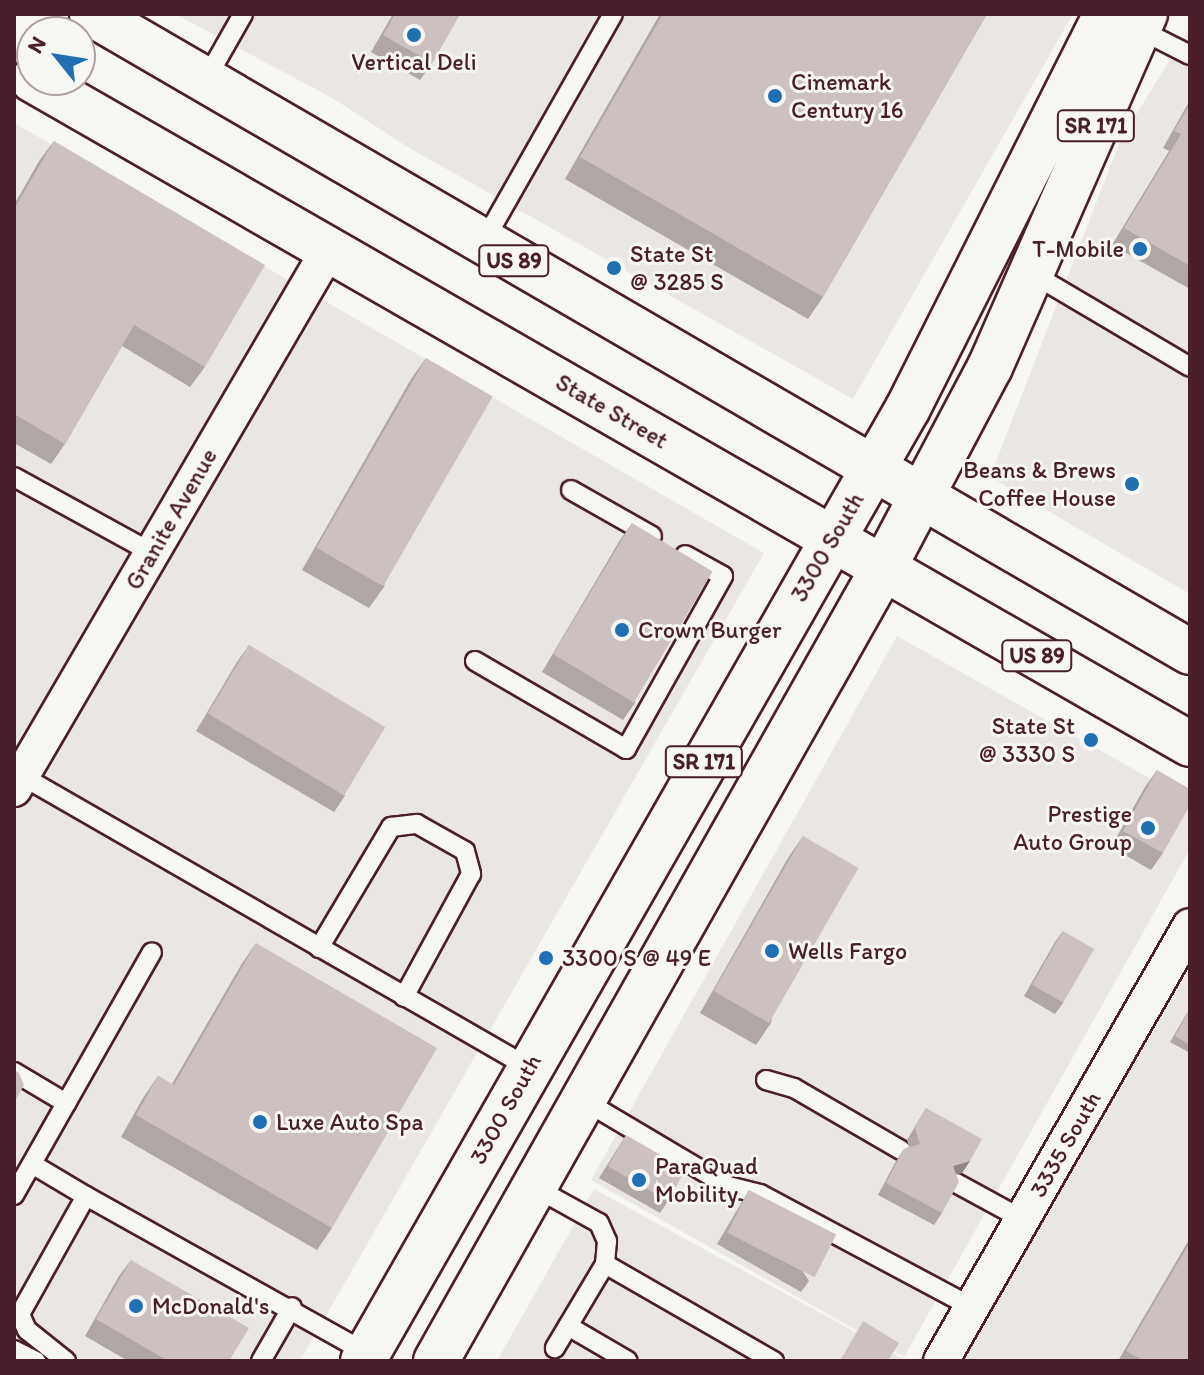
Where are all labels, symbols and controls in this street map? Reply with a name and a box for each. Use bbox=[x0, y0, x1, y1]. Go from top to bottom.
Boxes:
north arrow bbox=[16, 16, 96, 96]
marker: Vertical Deli bbox=[405, 26, 423, 44]
text: N bbox=[21, 32, 52, 58]
place label: Vertical Deli bbox=[351, 48, 477, 76]
place label: Cinemark Century 16 bbox=[791, 68, 904, 124]
marker: Cinemark Century 16 bbox=[766, 87, 784, 105]
road number: SR 171 bbox=[1056, 108, 1136, 144]
place label: T-Mobile bbox=[1032, 235, 1124, 263]
place label: State St @ 3285 S bbox=[630, 240, 724, 296]
marker: T-Mobile bbox=[1131, 240, 1149, 258]
road number: US 89 bbox=[478, 243, 550, 279]
marker: State St @ 3285 S bbox=[605, 259, 623, 277]
street label: State Street bbox=[551, 367, 673, 455]
street label: Granite Avenue bbox=[119, 443, 223, 595]
place label: Beans & Brews Coffee House bbox=[963, 456, 1116, 512]
marker: Beans & Brews Coffee House bbox=[1123, 475, 1141, 493]
street label: 3300 South bbox=[784, 487, 870, 607]
place label: Crown Burger bbox=[638, 616, 782, 644]
marker: Crown Burger bbox=[613, 621, 631, 639]
road number: US 89 bbox=[1001, 638, 1073, 674]
place label: State St @ 3330 S bbox=[979, 712, 1075, 768]
marker: State St @ 3330 S bbox=[1082, 731, 1100, 749]
road number: SR 171 bbox=[664, 744, 744, 780]
place label: Prestige Auto Group bbox=[1014, 800, 1132, 856]
marker: Prestige Auto Group bbox=[1139, 819, 1157, 837]
place label: Wells Fargo bbox=[788, 937, 907, 965]
marker: Wells Fargo bbox=[763, 942, 781, 960]
place label: 3300 S @ 49 E bbox=[562, 944, 711, 972]
marker: 3300 S @ 49 E bbox=[537, 949, 555, 967]
street label: 3300 South bbox=[463, 1049, 547, 1169]
street label: 3335 South bbox=[1023, 1086, 1107, 1202]
place label: Luxe Auto Spa bbox=[276, 1108, 424, 1136]
marker: Luxe Auto Spa bbox=[251, 1113, 269, 1131]
place label: ParaQuad Mobility bbox=[655, 1152, 758, 1208]
marker: ParaQuad Mobility bbox=[630, 1171, 648, 1189]
place label: McDonald's bbox=[152, 1292, 269, 1320]
marker: McDonald's bbox=[127, 1297, 145, 1315]

